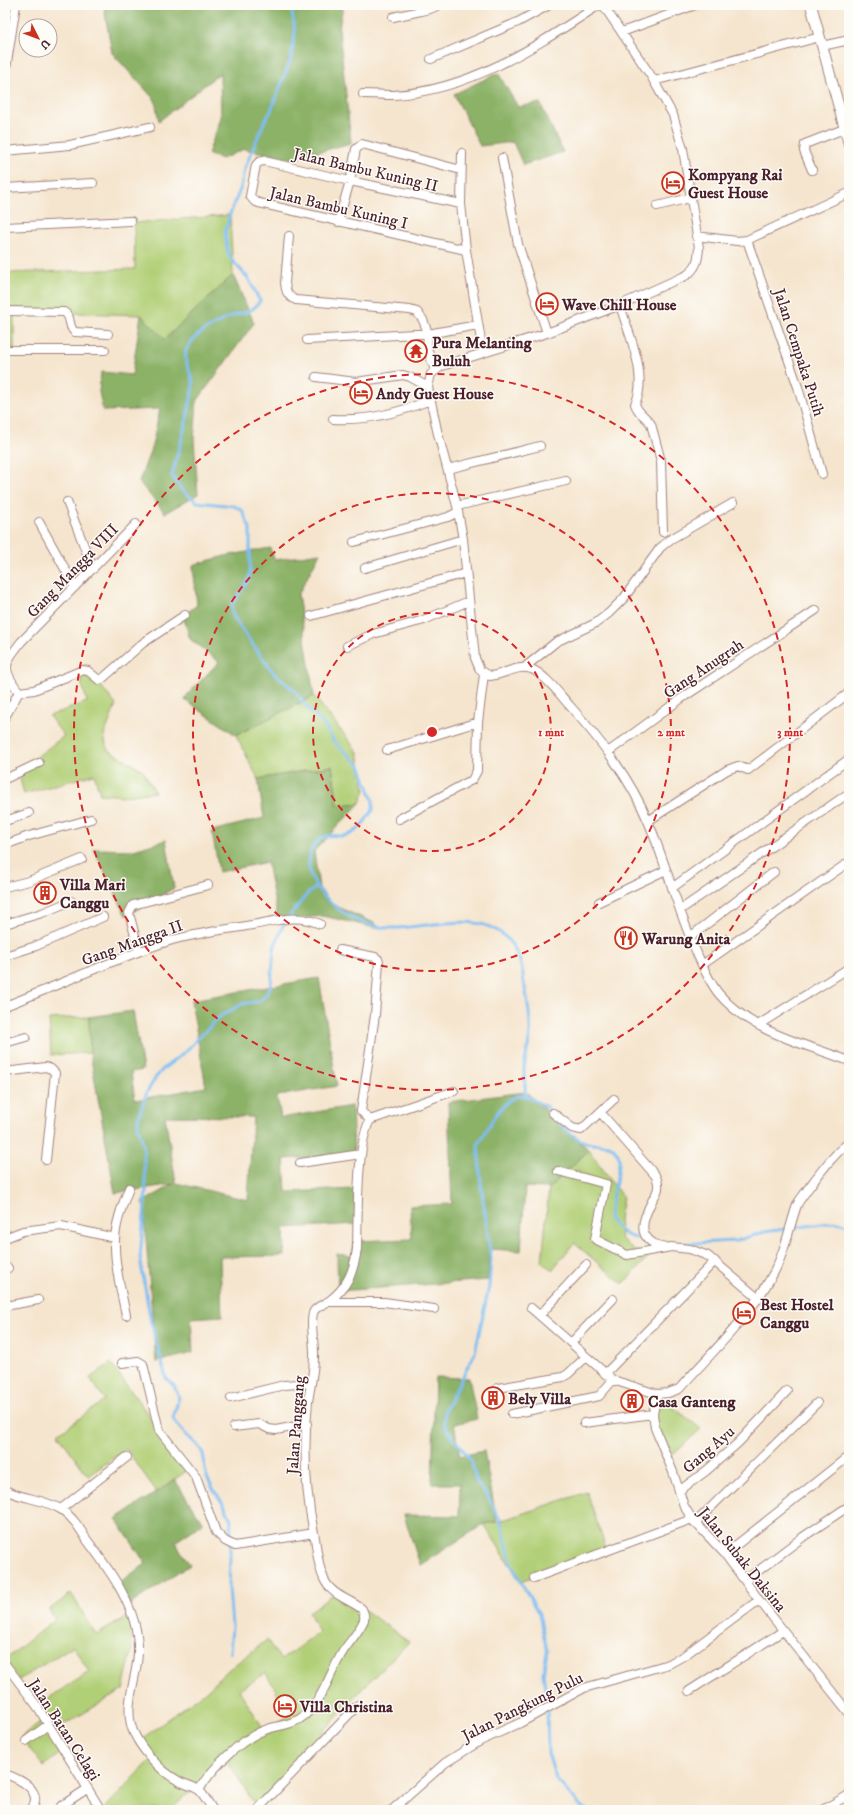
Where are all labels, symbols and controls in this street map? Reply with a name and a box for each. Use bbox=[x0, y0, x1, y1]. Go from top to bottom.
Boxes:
north arrow bbox=[18, 18, 58, 58]
text: U bbox=[36, 36, 53, 52]
street label: Jalan Bambu Kuning II bbox=[290, 143, 440, 196]
place label: Kompyang Rai Guest House bbox=[688, 165, 782, 203]
hotel icon: Kompyang Rai Guest House bbox=[660, 170, 686, 196]
street label: Jalan Bambu Kuning I bbox=[266, 182, 410, 234]
street label: Jalan Cempaka Putih bbox=[768, 284, 829, 419]
hotel icon: Wave Chill House bbox=[534, 291, 560, 317]
place label: Wave Chill House bbox=[561, 295, 677, 315]
place label: Pura Melanting Buluh bbox=[432, 333, 533, 371]
temple icon: Pura Melanting Buluh bbox=[403, 338, 429, 364]
hotel icon: Andy Guest House bbox=[348, 380, 374, 406]
place label: Andy Guest House bbox=[375, 384, 494, 404]
street label: Gang Mangga VIII bbox=[23, 519, 123, 622]
street label: Gang Anugrah bbox=[660, 634, 748, 703]
centre of rings bbox=[425, 725, 439, 739]
text: 1 mnt bbox=[538, 725, 564, 740]
text: 2 mnt bbox=[657, 725, 685, 740]
text: 3 mnt bbox=[777, 725, 803, 740]
place label: Villa Mari Canggu bbox=[59, 875, 125, 913]
building icon: Villa Mari Canggu bbox=[32, 880, 58, 906]
street label: Gang Mangga II bbox=[79, 915, 186, 971]
restaurant icon: Warung Anita bbox=[613, 925, 639, 951]
place label: Warung Anita bbox=[641, 929, 731, 949]
place label: Best Hostel Canggu bbox=[760, 1295, 835, 1333]
hotel icon: Best Hostel Canggu bbox=[731, 1300, 757, 1326]
street label: Jalan Panggang bbox=[282, 1375, 309, 1477]
building icon: Bely Villa bbox=[480, 1385, 506, 1411]
building icon: Casa Ganteng bbox=[619, 1388, 645, 1414]
place label: Bely Villa bbox=[508, 1389, 572, 1409]
place label: Casa Ganteng bbox=[648, 1392, 736, 1412]
street label: Gang Ayu bbox=[678, 1421, 739, 1478]
street label: Jalan Subak Daksina bbox=[693, 1502, 791, 1616]
street label: Jalan Pangkung Pulu bbox=[457, 1668, 587, 1747]
street label: Jalan Batan Celagi bbox=[23, 1673, 105, 1784]
hotel icon: Villa Christina bbox=[272, 1693, 298, 1719]
place label: Villa Christina bbox=[299, 1697, 394, 1717]

